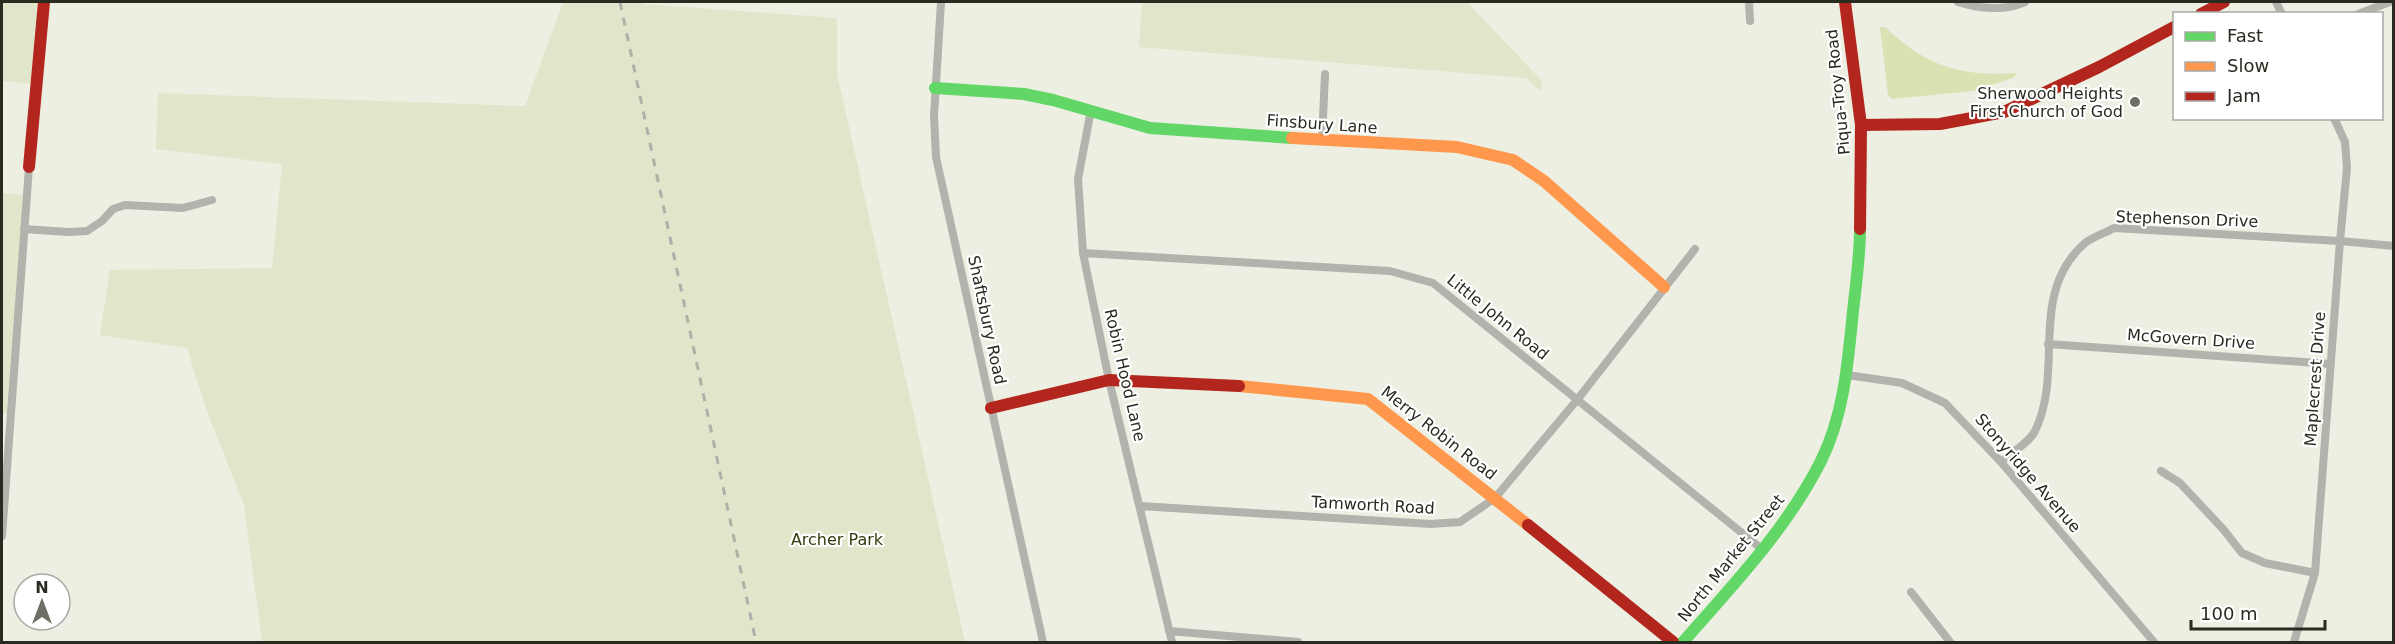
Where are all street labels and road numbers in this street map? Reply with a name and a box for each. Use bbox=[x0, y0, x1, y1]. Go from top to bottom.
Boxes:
street label: Piqua-Troy Road bbox=[1822, 28, 1854, 156]
street label: Finsbury Lane bbox=[1266, 111, 1378, 137]
street label: Stephenson Drive bbox=[2115, 207, 2259, 231]
street label: Shaftsbury Road bbox=[964, 254, 1010, 386]
street label: Little John Road bbox=[1443, 270, 1553, 364]
street label: Robin Hood Lane bbox=[1100, 307, 1150, 443]
street label: Maplecrest Drive bbox=[2301, 311, 2329, 447]
street label: McGovern Drive bbox=[2126, 325, 2256, 353]
street label: Merry Robin Road bbox=[1377, 382, 1501, 484]
street label: Stonyridge Avenue bbox=[1971, 410, 2085, 536]
street label: North Market Street bbox=[1674, 490, 1788, 626]
street label: Tamworth Road bbox=[1310, 492, 1435, 518]

